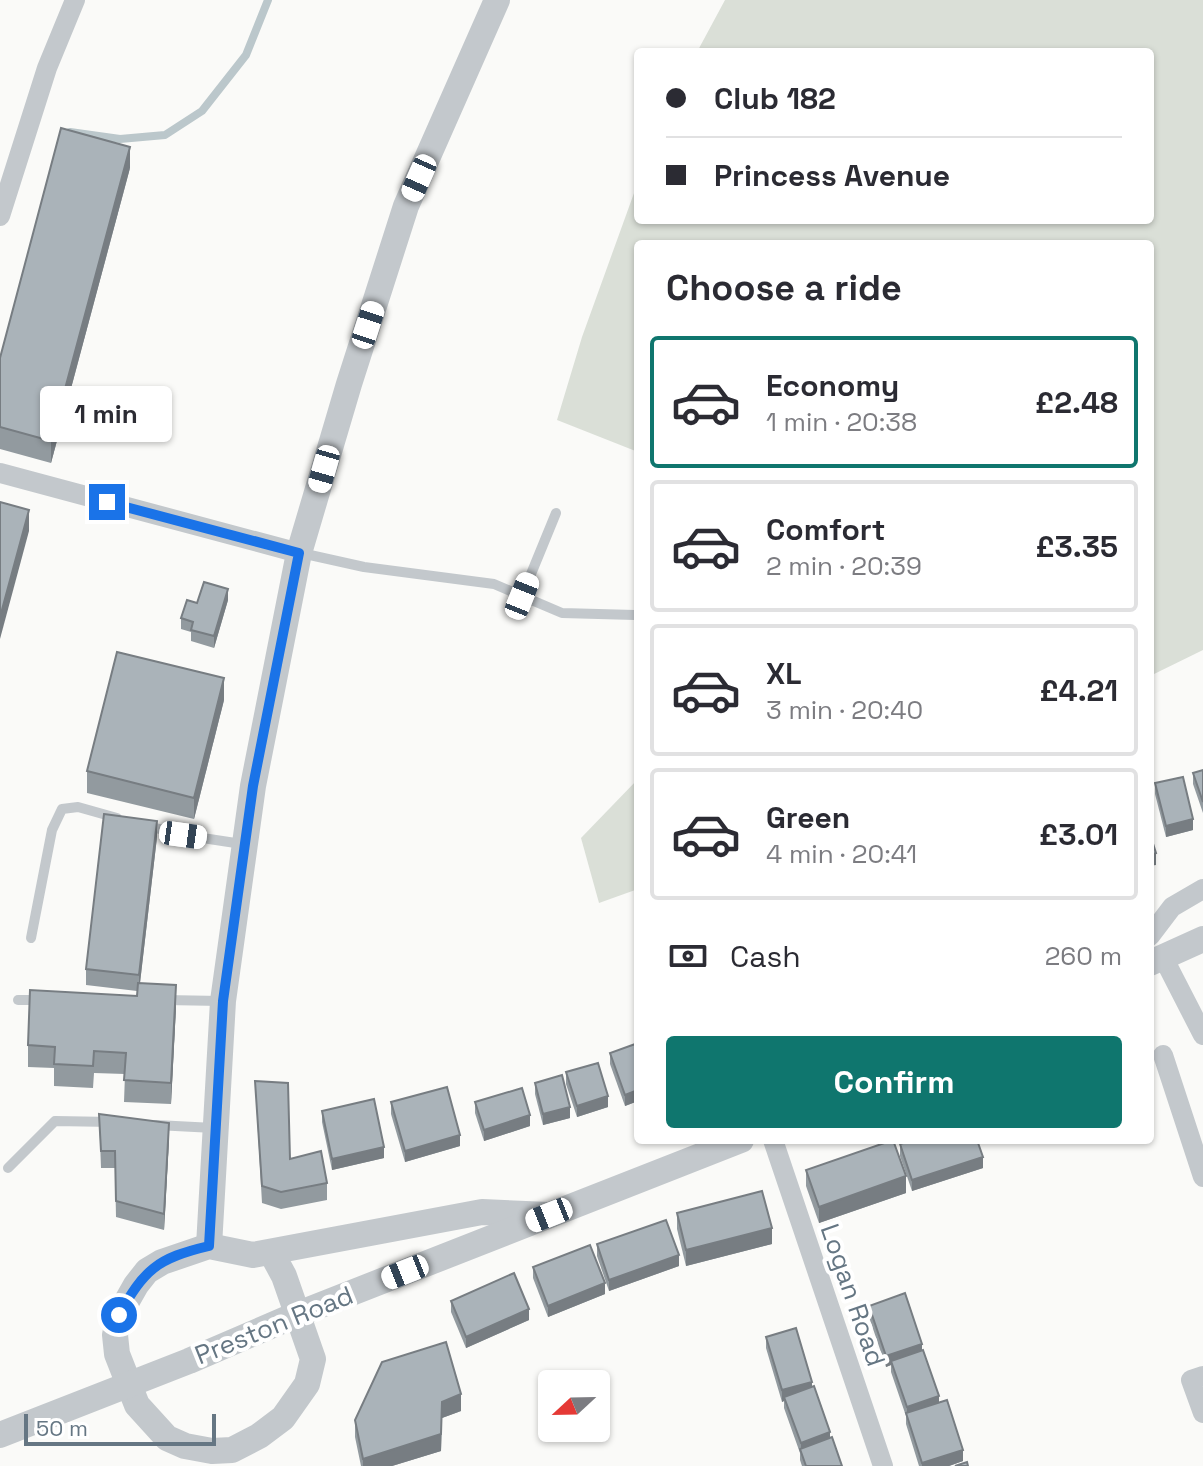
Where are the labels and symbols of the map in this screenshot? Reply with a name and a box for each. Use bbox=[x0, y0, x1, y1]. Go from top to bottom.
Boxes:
car bbox=[398, 151, 440, 205]
car bbox=[349, 298, 387, 352]
callout: 1 min bbox=[41, 386, 173, 442]
car bbox=[306, 443, 342, 495]
route end bbox=[89, 484, 125, 520]
car bbox=[502, 569, 542, 623]
car bbox=[158, 820, 208, 850]
car bbox=[522, 1195, 576, 1235]
street label: Logan Road bbox=[813, 1219, 893, 1371]
car bbox=[378, 1252, 432, 1292]
street label: Preston Road bbox=[190, 1278, 358, 1372]
route start bbox=[101, 1297, 137, 1333]
north arrow bbox=[538, 1370, 610, 1442]
scale bar bbox=[24, 1410, 216, 1446]

